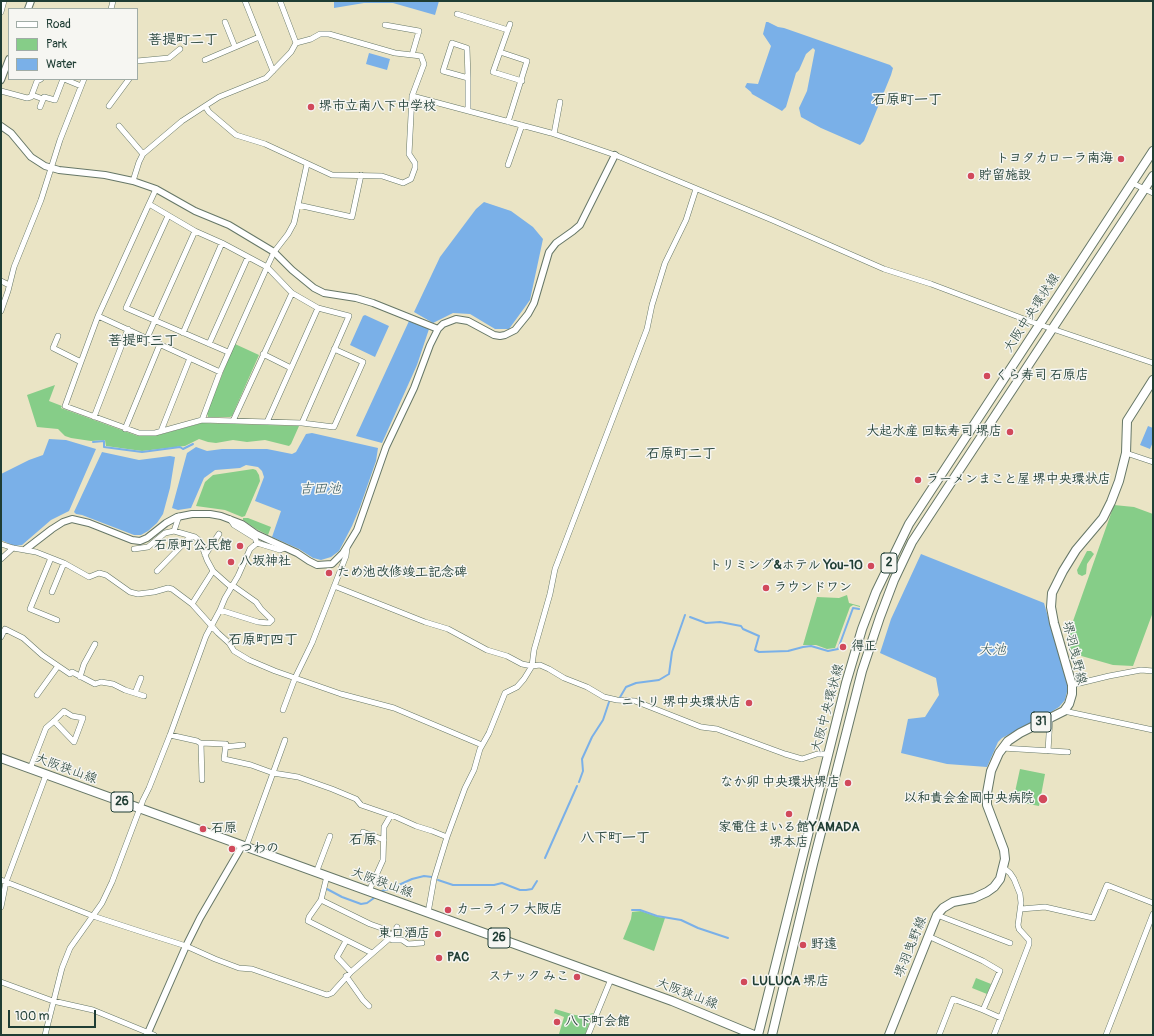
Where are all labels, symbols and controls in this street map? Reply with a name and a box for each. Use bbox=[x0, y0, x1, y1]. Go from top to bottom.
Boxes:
legend bbox=[8, 8, 138, 80]
text: Road bbox=[46, 17, 71, 32]
district label: 菩提町二丁 bbox=[148, 32, 218, 48]
text: Park bbox=[46, 37, 67, 52]
text: Water bbox=[46, 57, 77, 72]
district label: 石原町一丁 bbox=[872, 92, 942, 108]
place label: 堺市立南八下中学校 bbox=[319, 99, 436, 115]
marker: 堺市立南八下中学校 bbox=[306, 102, 316, 112]
place label: トヨタカローラ南海 bbox=[996, 151, 1113, 167]
marker: トヨタカローラ南海 bbox=[1116, 154, 1126, 164]
place label: 貯留施設 bbox=[979, 168, 1031, 184]
marker: 貯留施設 bbox=[966, 171, 976, 181]
street label: 大阪中央環状線 bbox=[1001, 271, 1063, 355]
district label: 菩提町三丁 bbox=[108, 333, 178, 349]
place label: くら寿司 石原店 bbox=[995, 368, 1089, 384]
marker: くら寿司 石原店 bbox=[982, 371, 992, 381]
place label: 大起水産 回転寿司 堺店 bbox=[866, 424, 1002, 440]
marker: 大起水産 回転寿司 堺店 bbox=[1005, 427, 1015, 437]
district label: 石原町二丁 bbox=[646, 446, 716, 462]
place label: ラーメンまこと屋 堺中央環状店 bbox=[926, 472, 1111, 488]
marker: ラーメンまこと屋 堺中央環状店 bbox=[913, 475, 923, 485]
water label: 吉田池 bbox=[299, 481, 341, 497]
place label: 石原町公民館 bbox=[154, 538, 232, 554]
marker: 石原町公民館 bbox=[235, 541, 245, 551]
road number: 2 bbox=[881, 553, 897, 573]
place label: 八坂神社 bbox=[239, 554, 291, 570]
marker: 八坂神社 bbox=[226, 557, 236, 567]
place label: トリミング&ホテル You-10 bbox=[709, 558, 863, 574]
marker: トリミング&ホテル You-10 bbox=[866, 561, 876, 571]
place label: ため池改修竣工記念碑 bbox=[337, 565, 467, 581]
marker: ため池改修竣工記念碑 bbox=[324, 568, 334, 578]
place label: ラウンドワン bbox=[774, 580, 852, 596]
marker: ラウンドワン bbox=[761, 583, 771, 593]
street label: 堺羽曳野線 bbox=[1059, 620, 1089, 686]
district label: 石原町四丁 bbox=[228, 632, 298, 648]
place label: 得正 bbox=[851, 639, 877, 655]
marker: 得正 bbox=[838, 642, 848, 652]
water label: 大池 bbox=[978, 642, 1006, 658]
street label: 大阪中央環状線 bbox=[809, 662, 847, 754]
place label: ニトリ 堺中央環状店 bbox=[621, 695, 741, 711]
marker: ニトリ 堺中央環状店 bbox=[744, 698, 754, 708]
road number: 31 bbox=[1031, 712, 1051, 732]
street label: 大阪狭山線 bbox=[33, 751, 99, 787]
place label: なか卯 中央環状堺店 bbox=[720, 775, 840, 791]
marker: なか卯 中央環状堺店 bbox=[843, 778, 853, 788]
place label: 以和貴会金岡中央病院 bbox=[904, 791, 1034, 807]
road number: 26 bbox=[111, 792, 133, 812]
marker: 以和貴会金岡中央病院 bbox=[1037, 793, 1049, 805]
marker: 家電住まいる館YAMADA 堺本店 bbox=[784, 809, 794, 819]
place label: 家電住まいる館YAMADA 堺本店 bbox=[718, 820, 860, 851]
place label: 石原 bbox=[211, 821, 237, 837]
marker: 石原 bbox=[198, 824, 208, 834]
district label: 八下町一丁 bbox=[580, 830, 650, 846]
district label: 石原 bbox=[349, 832, 377, 848]
place label: つわの bbox=[240, 841, 279, 857]
marker: つわの bbox=[227, 844, 237, 854]
street label: 大阪狭山線 bbox=[349, 865, 415, 901]
place label: カーライフ 大阪店 bbox=[456, 902, 563, 918]
marker: カーライフ 大阪店 bbox=[443, 905, 453, 915]
street label: 堺羽曳野線 bbox=[892, 914, 930, 980]
place label: 東口酒店 bbox=[378, 926, 430, 942]
road number: 26 bbox=[488, 928, 510, 948]
marker: 東口酒店 bbox=[433, 929, 443, 939]
place label: 野遠 bbox=[811, 937, 837, 953]
marker: 野遠 bbox=[798, 940, 808, 950]
place label: PAC bbox=[447, 950, 469, 966]
marker: PAC bbox=[434, 953, 444, 963]
place label: スナック みこ bbox=[488, 969, 569, 985]
marker: スナック みこ bbox=[572, 972, 582, 982]
place label: LULUCA 堺店 bbox=[752, 974, 829, 990]
street label: 大阪狭山線 bbox=[654, 975, 720, 1013]
marker: LULUCA 堺店 bbox=[739, 977, 749, 987]
scale bar bbox=[10, 1002, 98, 1028]
text: 100 m bbox=[15, 1009, 49, 1024]
place label: 八下町会館 bbox=[565, 1014, 630, 1030]
marker: 八下町会館 bbox=[552, 1017, 562, 1027]

